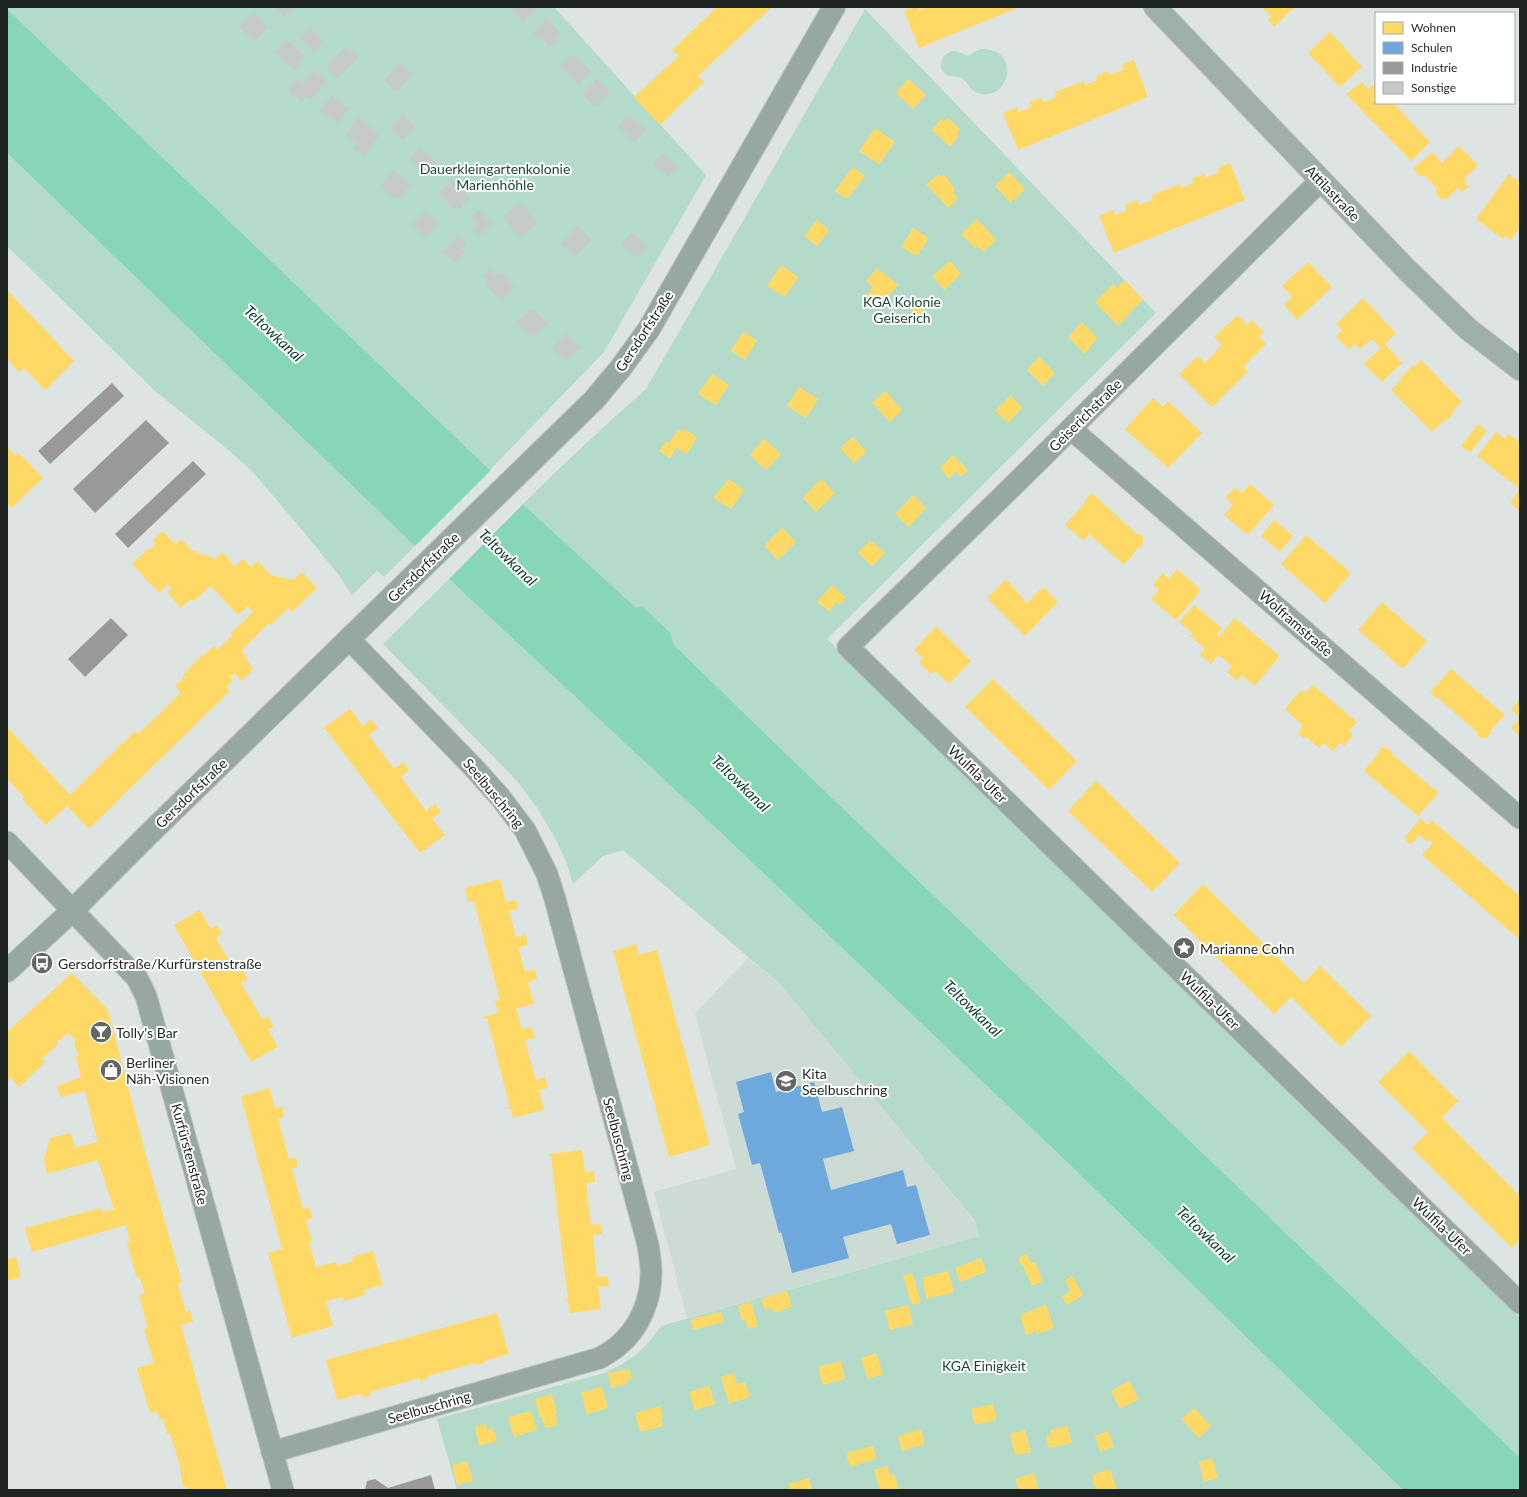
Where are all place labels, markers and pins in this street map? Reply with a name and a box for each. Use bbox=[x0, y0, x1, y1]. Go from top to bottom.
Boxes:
place icon: Marianne Cohn bbox=[1171, 935, 1197, 961]
place label: Marianne Cohn bbox=[1200, 940, 1295, 957]
bus stop icon: Gersdorfstraße/Kurfürstenstraße bbox=[29, 950, 55, 976]
place label: Gersdorfstraße/Kurfürstenstraße bbox=[58, 955, 262, 972]
bar icon: Tolly's Bar bbox=[88, 1019, 114, 1045]
place label: Tolly's Bar bbox=[116, 1024, 178, 1041]
place label: Berliner Näh-Visionen bbox=[126, 1054, 209, 1087]
shop icon: Berliner Näh-Visionen bbox=[98, 1057, 124, 1083]
place label: Kita Seelbuschring bbox=[802, 1065, 887, 1098]
school or university icon: Kita Seelbuschring bbox=[773, 1068, 799, 1094]

